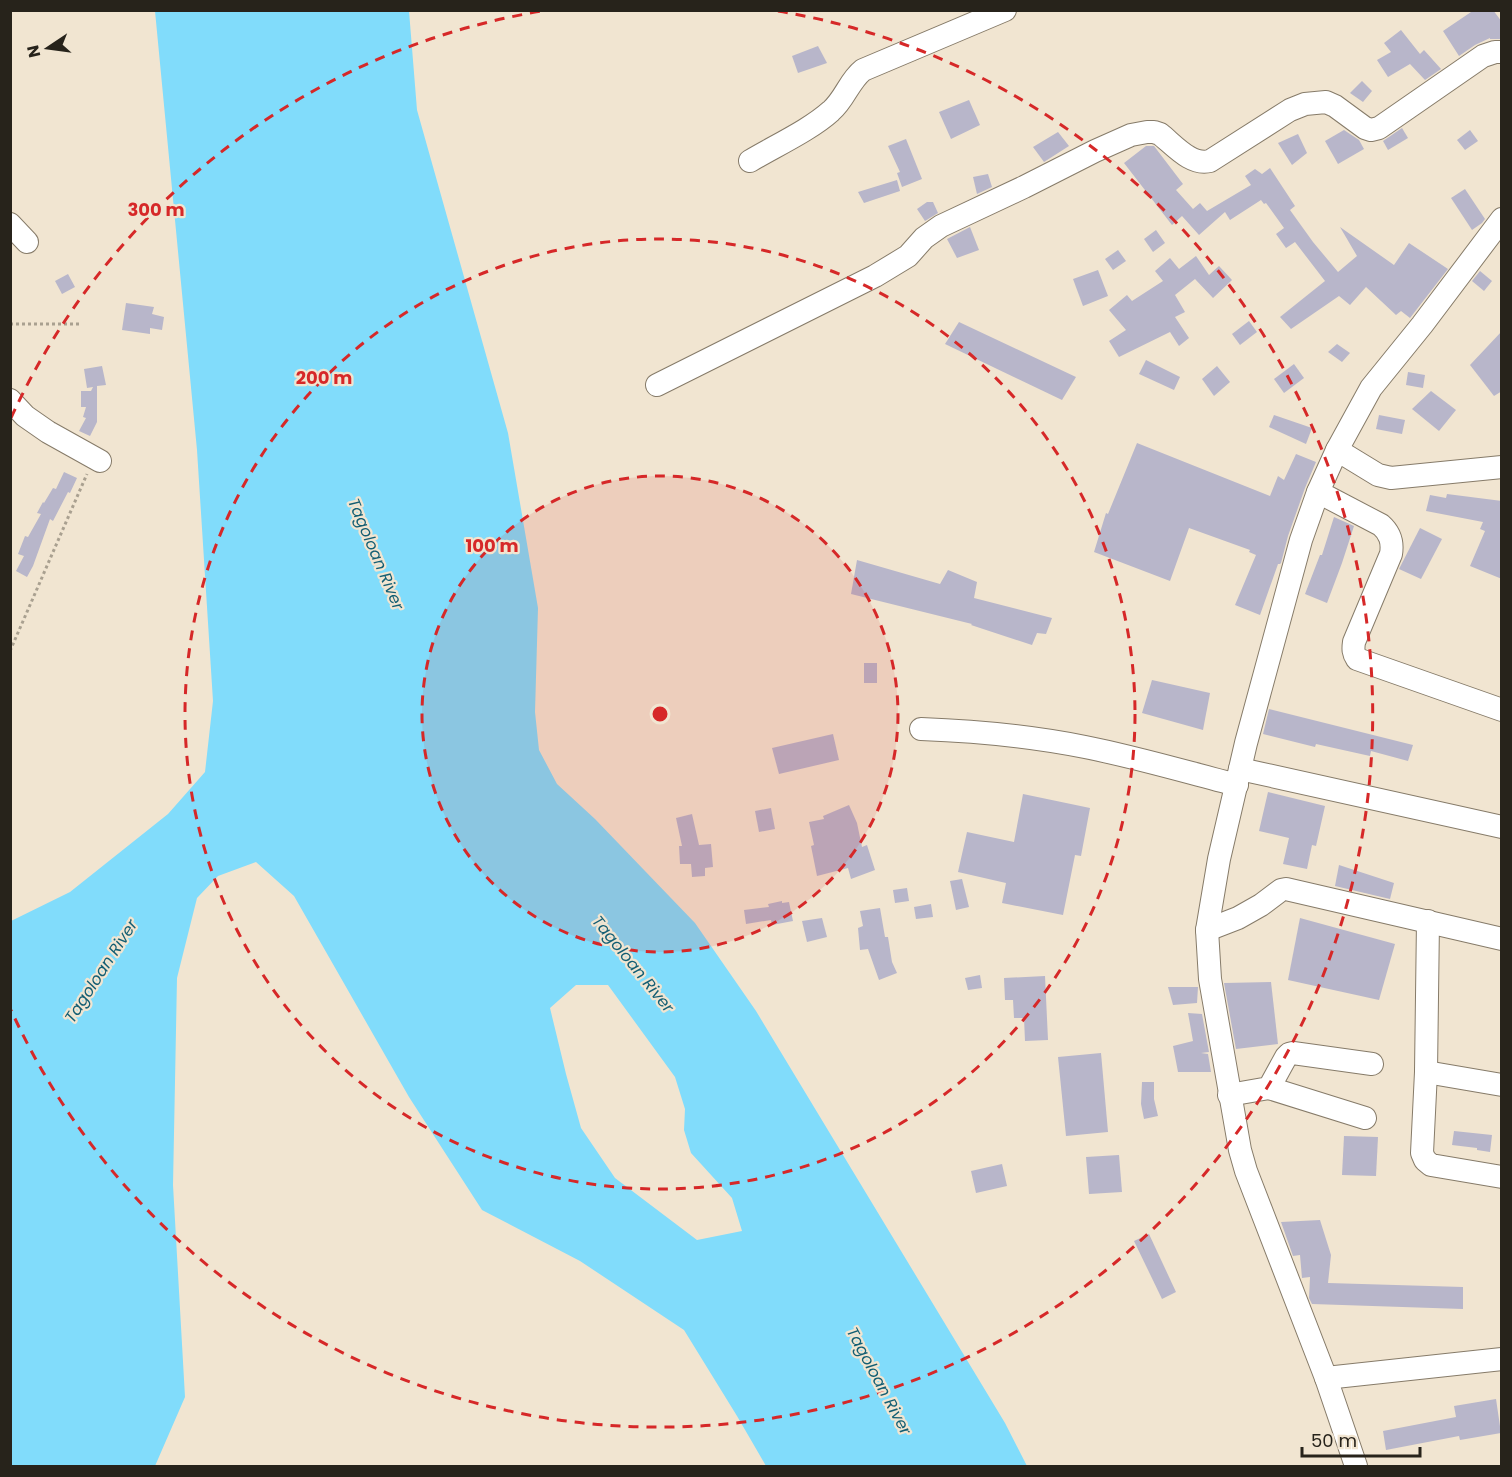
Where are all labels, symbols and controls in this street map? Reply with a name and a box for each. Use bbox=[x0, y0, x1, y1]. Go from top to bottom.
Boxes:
north arrow bbox=[18, 18, 78, 78]
text: N bbox=[21, 43, 46, 60]
text: 300 m bbox=[127, 197, 185, 222]
text: 200 m bbox=[296, 365, 352, 390]
water label: Tagoloan River bbox=[342, 495, 410, 614]
text: 100 m bbox=[465, 533, 519, 558]
centre of rings bbox=[650, 704, 670, 724]
water label: Tagoloan River bbox=[587, 910, 680, 1018]
water label: Tagoloan River bbox=[59, 914, 144, 1027]
water label: Tagoloan River bbox=[841, 1323, 918, 1440]
scale bar bbox=[1302, 1420, 1420, 1458]
text: 50 m bbox=[1311, 1428, 1357, 1453]

